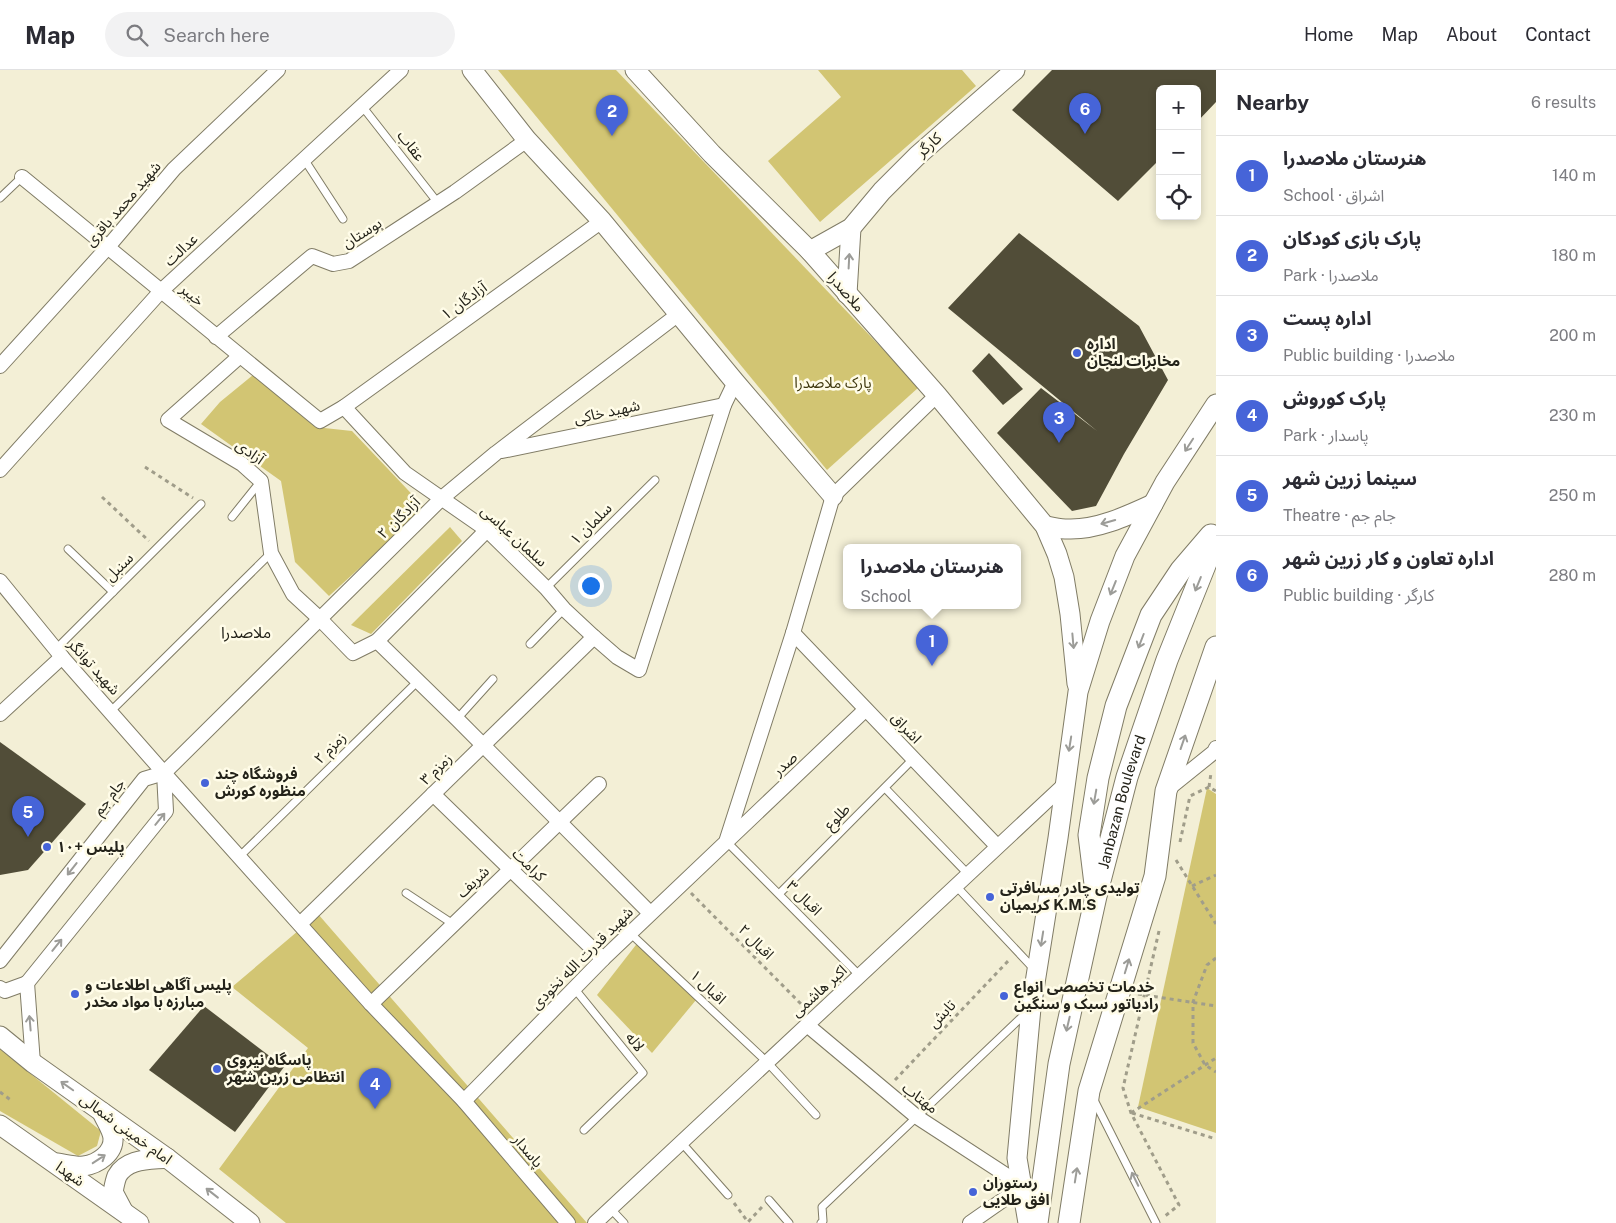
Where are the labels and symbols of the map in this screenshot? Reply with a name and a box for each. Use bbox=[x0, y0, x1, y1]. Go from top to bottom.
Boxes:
pin: 6 bbox=[1069, 93, 1101, 134]
pin: 2 bbox=[596, 95, 628, 136]
street label: عقاب bbox=[394, 127, 429, 165]
street label: کارگر bbox=[912, 129, 946, 162]
street label: شهید محمد باقری bbox=[81, 158, 165, 250]
street label: بوستان bbox=[339, 214, 385, 252]
street label: عدالت bbox=[160, 230, 201, 269]
one-way arrow bbox=[845, 253, 854, 269]
street label: ملاصدرا bbox=[824, 268, 868, 316]
street label: آزادگان ۱ bbox=[437, 278, 491, 324]
street label: خیبر bbox=[176, 279, 208, 310]
place label: اداره مخابرات لنجان bbox=[1087, 335, 1180, 370]
marker: اداره مخابرات لنجان bbox=[1071, 347, 1083, 359]
park label: پارک ملاصدرا bbox=[794, 374, 872, 393]
street label: شهید خاکی bbox=[572, 396, 642, 428]
pin: 3 bbox=[1043, 402, 1075, 443]
street label: آزادی bbox=[232, 436, 268, 469]
one-way arrow bbox=[1184, 437, 1194, 451]
street label: آزادگان ۲ bbox=[374, 493, 425, 543]
street label: سلمان ۱ bbox=[566, 499, 616, 549]
street label: سلمان عباسی bbox=[477, 502, 551, 571]
one-way arrow bbox=[1100, 517, 1116, 527]
street label: سنبل bbox=[101, 549, 137, 585]
your location bbox=[578, 573, 604, 599]
one-way arrow bbox=[1192, 576, 1201, 591]
one-way arrow bbox=[1108, 580, 1117, 595]
district label: ملاصدرا bbox=[221, 623, 271, 642]
pin: 1 bbox=[916, 625, 948, 666]
one-way arrow bbox=[1068, 632, 1078, 648]
one-way arrow bbox=[1135, 633, 1145, 648]
street label: شهید توانگر bbox=[63, 634, 124, 699]
street label: اشراق bbox=[887, 709, 925, 747]
street label: زمزم ۲ bbox=[310, 728, 351, 769]
street label: Janbazan Boulevard bbox=[1094, 733, 1149, 871]
one-way arrow bbox=[1179, 734, 1188, 750]
one-way arrow bbox=[1065, 736, 1075, 752]
street label: صدر bbox=[768, 748, 801, 780]
street label: زمزم ۳ bbox=[416, 749, 457, 790]
place label: فروشگاه چند منظوره کورش bbox=[215, 765, 306, 800]
street label: جام جم bbox=[89, 775, 131, 820]
marker: فروشگاه چند منظوره کورش bbox=[199, 777, 211, 789]
one-way arrow bbox=[1090, 788, 1100, 804]
pin: 5 bbox=[12, 796, 44, 837]
street label: طلوع bbox=[820, 800, 856, 836]
one-way arrow bbox=[154, 813, 165, 826]
place label: پلیس +۱۰ bbox=[57, 838, 125, 857]
marker: پلیس +۱۰ bbox=[41, 841, 53, 853]
street label: کرامت bbox=[509, 845, 550, 886]
one-way arrow bbox=[67, 862, 78, 875]
street label: شریف bbox=[453, 862, 493, 902]
street label: اقبال ۳ bbox=[783, 877, 825, 919]
place label: تولیدی چادر مسافرتی کریمیان K.M.S bbox=[1000, 879, 1140, 914]
marker: تولیدی چادر مسافرتی کریمیان K.M.S bbox=[984, 891, 996, 903]
street label: شهید قدرت الله نخودی bbox=[527, 903, 637, 1013]
street label: اقبال ۲ bbox=[735, 921, 777, 963]
one-way arrow bbox=[1037, 931, 1047, 947]
one-way arrow bbox=[52, 939, 63, 952]
one-way arrow bbox=[1123, 959, 1133, 975]
street label: اکبر هاشمی bbox=[787, 961, 851, 1021]
street label: اقبال ۱ bbox=[686, 966, 730, 1008]
place label: پلیس آگاهی اطلاعات و مبارزه با مواد مخدر bbox=[84, 976, 232, 1011]
place label: خدمات تخصصی انواع رادیاتور سبک و سنگین bbox=[1014, 978, 1159, 1013]
marker: پلیس آگاهی اطلاعات و مبارزه با مواد مخدر bbox=[69, 988, 81, 1000]
marker: خدمات تخصصی انواع رادیاتور سبک و سنگین bbox=[998, 990, 1010, 1002]
street label: تابش bbox=[924, 996, 960, 1032]
one-way arrow bbox=[25, 1015, 35, 1031]
one-way arrow bbox=[1063, 1015, 1072, 1031]
street label: لاله bbox=[623, 1029, 648, 1055]
place label: پاسگاه نیروی انتظامی زرین شهر bbox=[226, 1051, 345, 1086]
marker: پاسگاه نیروی انتظامی زرین شهر bbox=[211, 1063, 223, 1075]
pin: 4 bbox=[359, 1068, 391, 1109]
street label: مهتاب bbox=[898, 1079, 942, 1117]
one-way arrow bbox=[61, 1081, 74, 1092]
street label: امام خمینی شمالی bbox=[75, 1090, 176, 1170]
street label: پاسدار bbox=[507, 1130, 547, 1172]
one-way arrow bbox=[92, 1154, 106, 1165]
street label: شهدا bbox=[52, 1158, 88, 1190]
one-way arrow bbox=[1072, 1167, 1082, 1183]
one-way arrow bbox=[1130, 1172, 1139, 1187]
place label: رستوران افق طلایی bbox=[983, 1174, 1050, 1209]
marker: رستوران افق طلایی bbox=[967, 1186, 979, 1198]
one-way arrow bbox=[205, 1188, 219, 1198]

